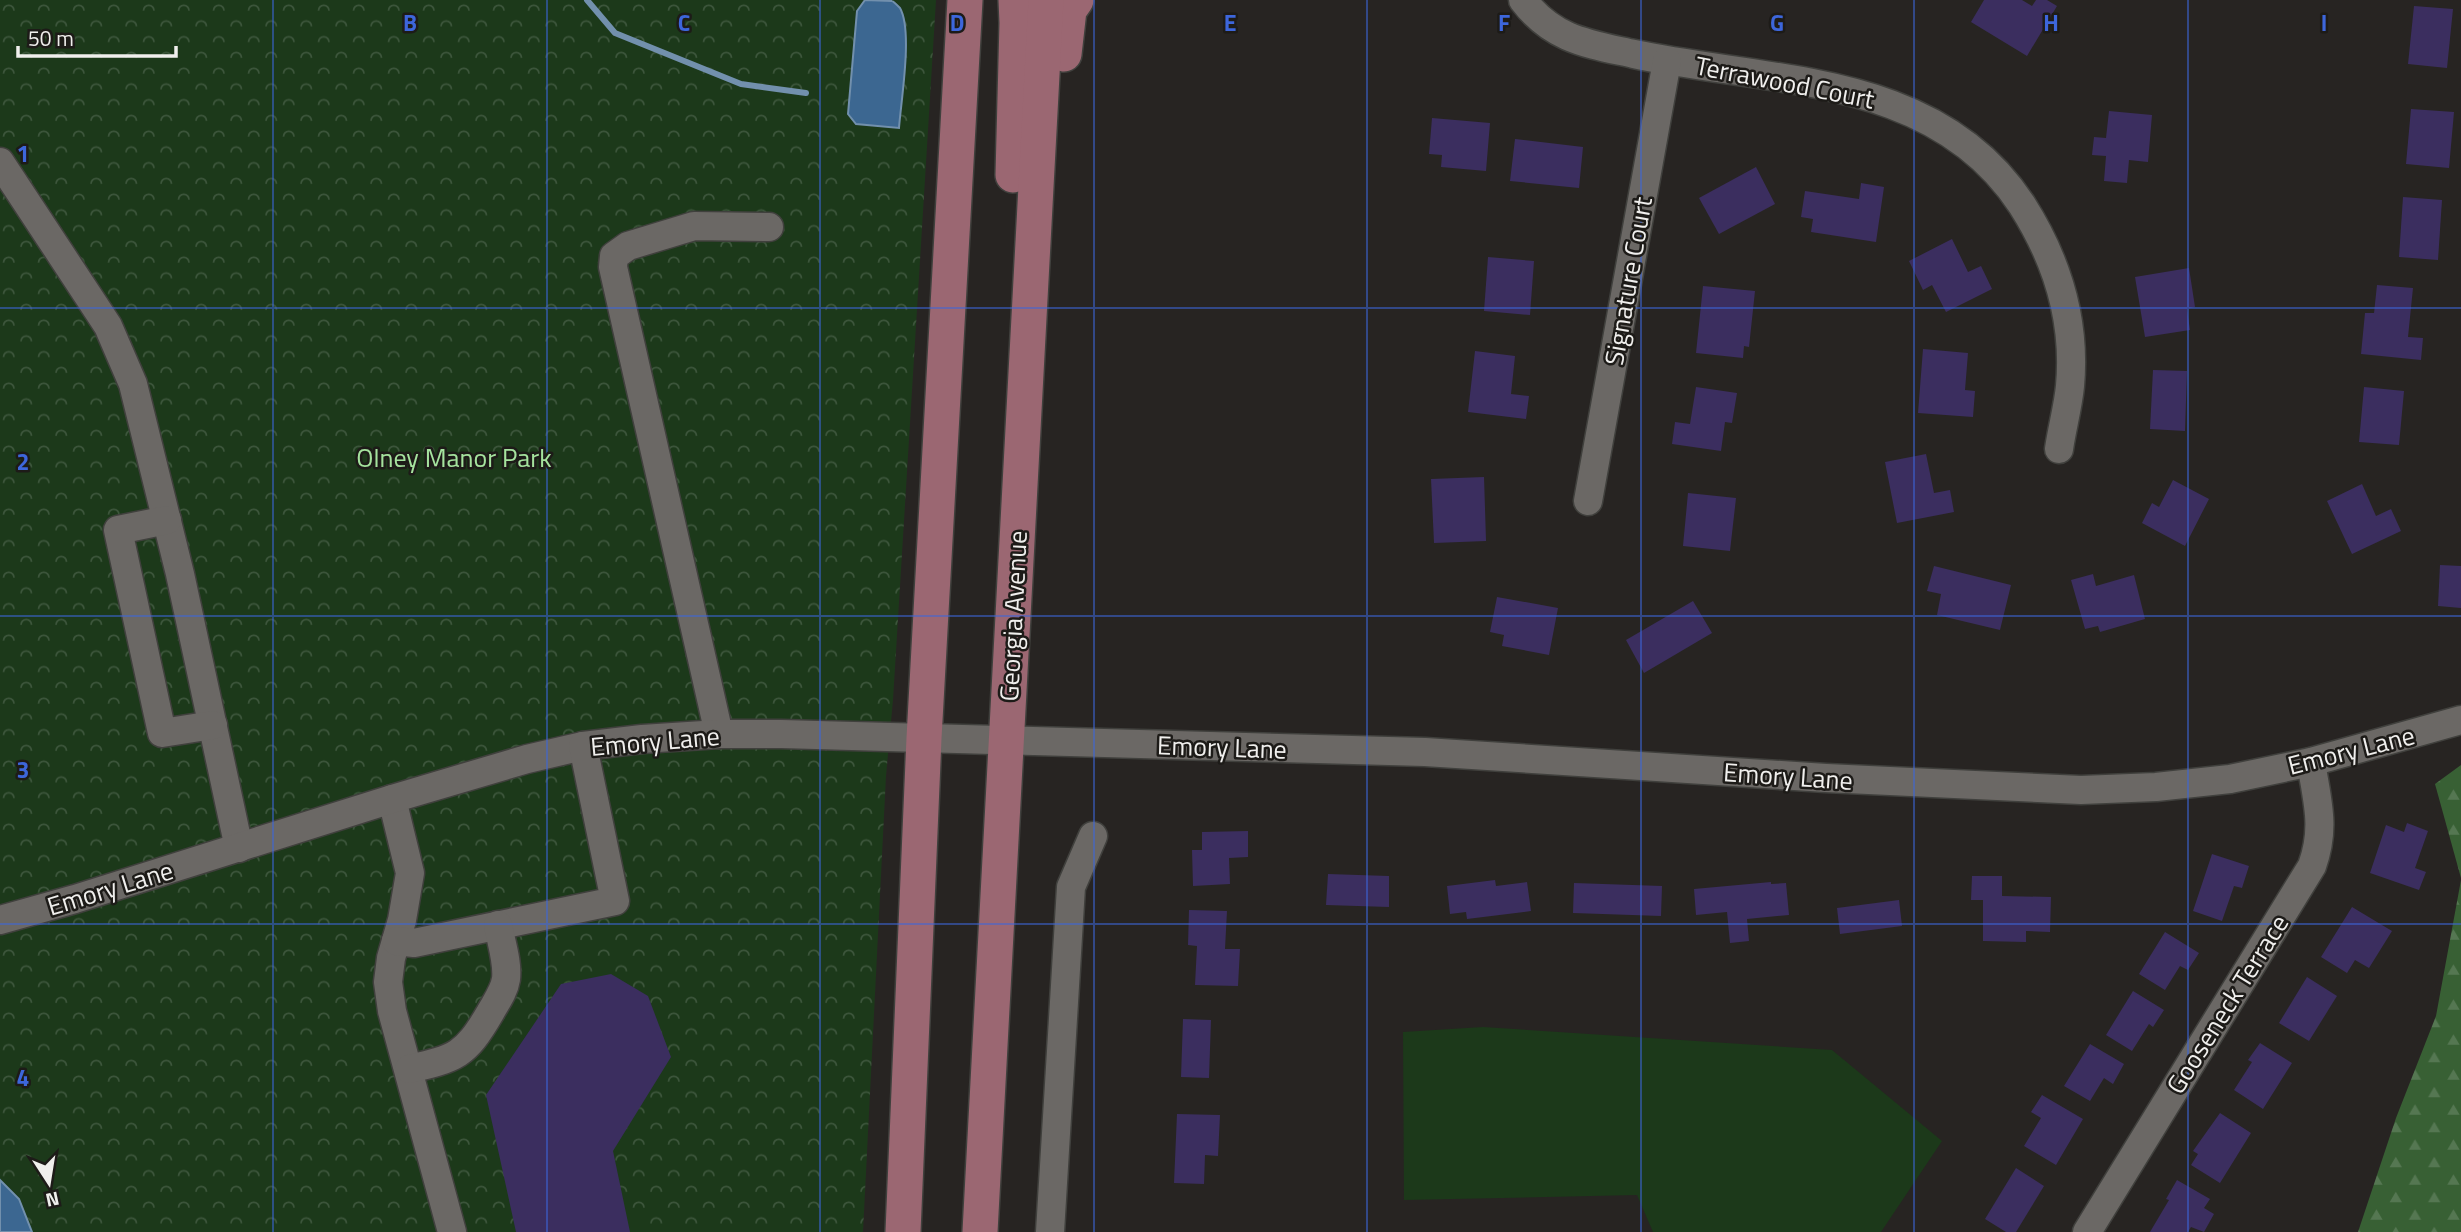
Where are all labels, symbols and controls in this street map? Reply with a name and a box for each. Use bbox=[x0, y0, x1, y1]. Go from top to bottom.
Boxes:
text: B bbox=[403, 5, 417, 40]
text: C bbox=[678, 5, 690, 40]
text: D bbox=[950, 5, 964, 40]
text: E bbox=[1224, 5, 1236, 40]
text: F bbox=[1498, 5, 1510, 40]
text: G bbox=[1770, 5, 1784, 40]
text: H bbox=[2043, 5, 2059, 40]
text: I bbox=[2321, 5, 2327, 40]
scale bar bbox=[18, 14, 175, 58]
text: 50 m bbox=[28, 22, 74, 54]
street label: Terrawood Court bbox=[1692, 46, 1878, 118]
text: 1 bbox=[17, 136, 29, 171]
street label: Signature Court bbox=[1594, 194, 1662, 368]
park label: Olney Manor Park bbox=[356, 438, 552, 477]
text: 2 bbox=[17, 444, 29, 479]
street label: Georgia Avenue bbox=[989, 530, 1037, 702]
street label: Emory Lane bbox=[2283, 715, 2419, 785]
street label: Emory Lane bbox=[589, 716, 721, 766]
street label: Emory Lane bbox=[1157, 725, 1287, 769]
text: 3 bbox=[17, 752, 29, 787]
street label: Emory Lane bbox=[1722, 752, 1854, 800]
street label: Emory Lane bbox=[42, 850, 178, 926]
street label: Gooseneck Terrace bbox=[2156, 907, 2298, 1101]
text: 4 bbox=[17, 1060, 29, 1095]
north arrow bbox=[14, 1148, 84, 1218]
text: N bbox=[43, 1185, 62, 1216]

